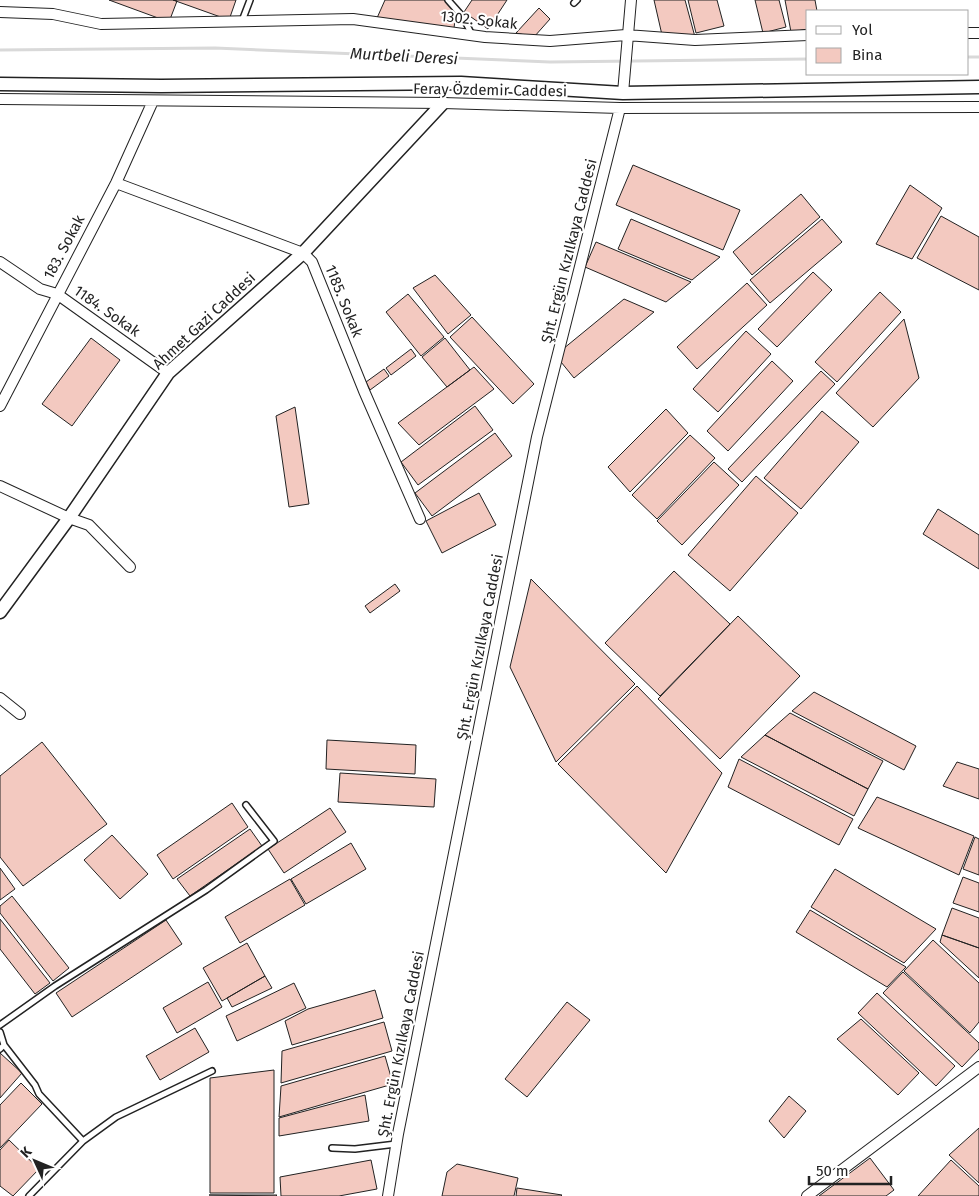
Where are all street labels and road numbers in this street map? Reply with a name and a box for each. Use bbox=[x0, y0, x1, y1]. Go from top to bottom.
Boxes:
street label: 1302. Sokak bbox=[440, 7, 519, 33]
street label: Feray Özdemir Caddesi bbox=[413, 80, 567, 100]
street label: Şht. Ergün Kızılkaya Caddesi bbox=[537, 157, 601, 345]
street label: 183. Sokak bbox=[40, 212, 89, 282]
street label: 1185. Sokak bbox=[321, 262, 367, 340]
street label: Ahmet Gazi Caddesi bbox=[149, 269, 259, 373]
street label: 1184. Sokak bbox=[70, 282, 144, 341]
street label: Şht. Ergün Kızılkaya Caddesi bbox=[453, 552, 507, 742]
street label: Şht. Ergün Kızılkaya Caddesi bbox=[374, 949, 428, 1139]

